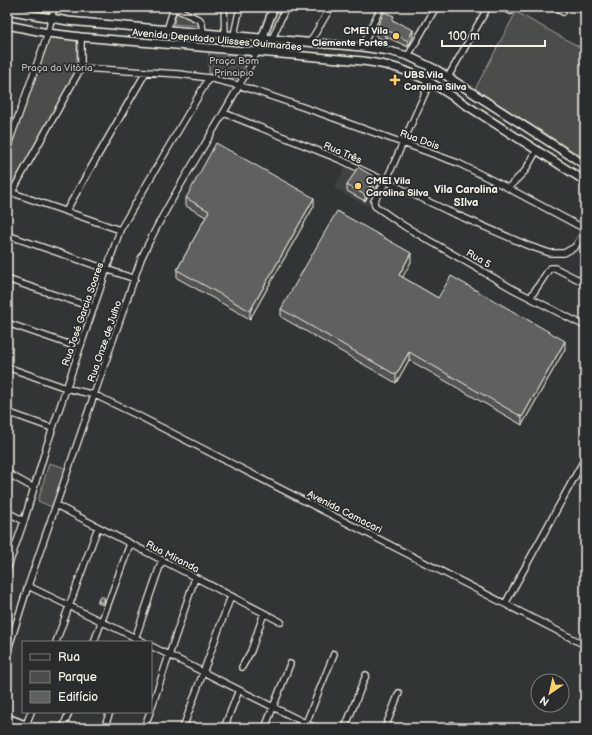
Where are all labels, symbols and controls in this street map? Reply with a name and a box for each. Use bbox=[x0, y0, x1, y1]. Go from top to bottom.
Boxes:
scale bar bbox=[442, 22, 545, 48]
place label: CMEI Vila Clemente Fortes bbox=[312, 25, 388, 49]
street label: Avenida Deputado Ulisses Guimarães bbox=[132, 27, 302, 53]
text: 100 m bbox=[448, 29, 480, 44]
marker: CMEI Vila Clemente Fortes bbox=[391, 31, 401, 41]
park label: Praça Bom Principio bbox=[209, 55, 259, 79]
park label: Praça da Vitória bbox=[21, 62, 93, 74]
place label: UBS Vila Carolina Silva bbox=[404, 69, 467, 93]
marker: UBS Vila Carolina Silva bbox=[389, 74, 401, 86]
street label: Rua Dois bbox=[398, 127, 441, 153]
street label: Rua Três bbox=[322, 139, 364, 166]
place label: CMEI Vila Carolina Silva bbox=[366, 175, 429, 199]
marker: CMEI Vila Carolina Silva bbox=[353, 181, 363, 191]
district label: Vila Carolina SIlva bbox=[434, 183, 498, 209]
street label: Rua 5 bbox=[464, 247, 493, 271]
street label: Rua José Garcia Soares bbox=[60, 261, 106, 368]
street label: Rua Onze de Julho bbox=[85, 299, 125, 384]
street label: Avenida Camacari bbox=[305, 488, 384, 536]
street label: Rua Miranda bbox=[144, 538, 201, 576]
legend bbox=[22, 641, 152, 713]
text: Rua bbox=[58, 650, 80, 665]
text: Parque bbox=[58, 670, 97, 685]
north arrow bbox=[530, 673, 570, 713]
text: Edifício bbox=[58, 690, 98, 705]
text: N bbox=[538, 693, 552, 709]

